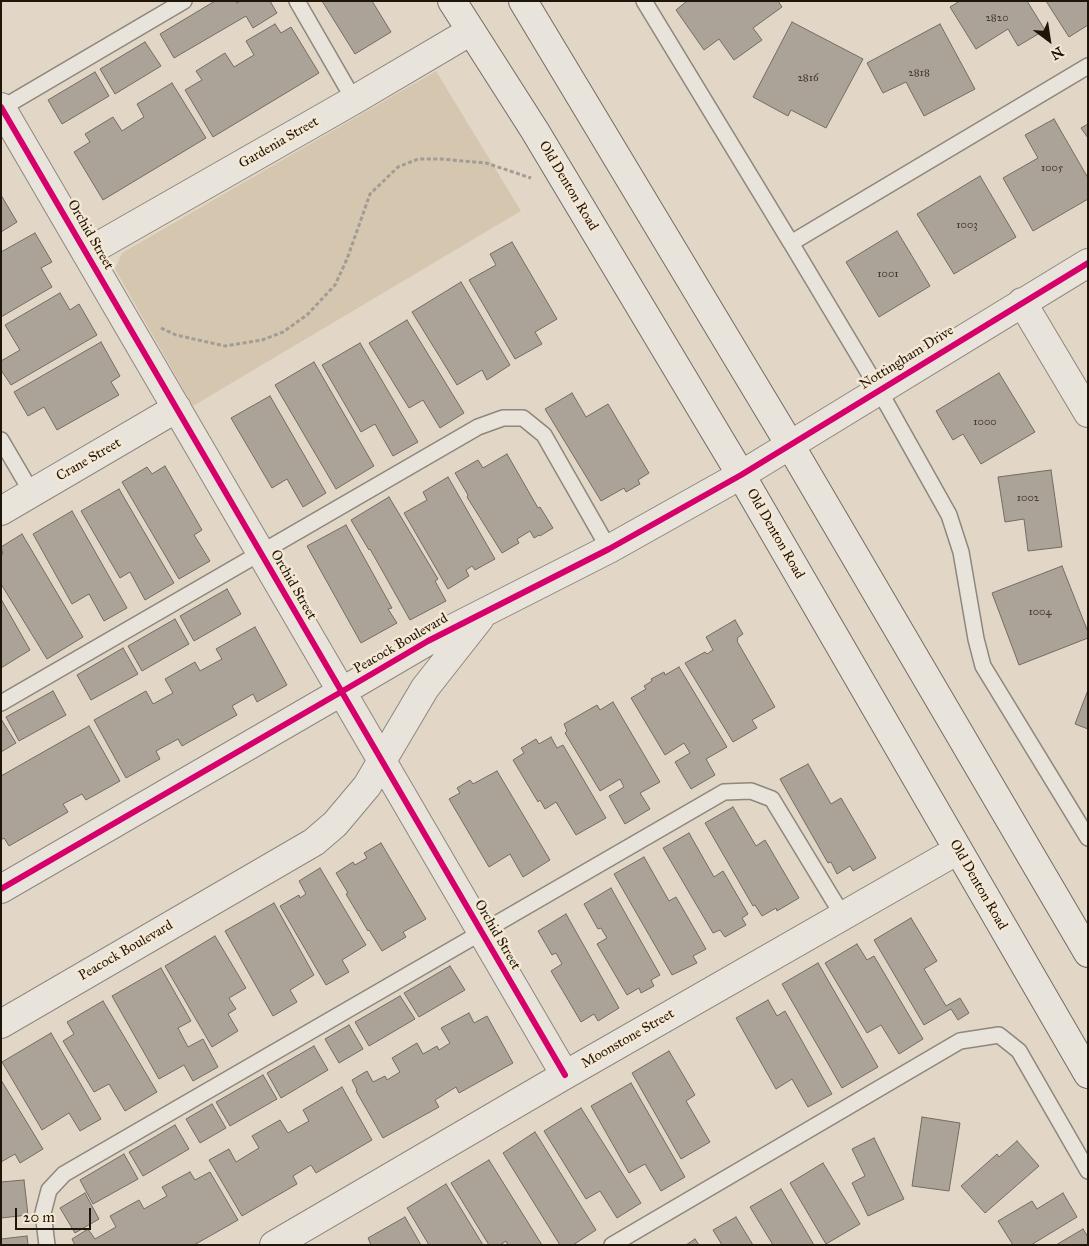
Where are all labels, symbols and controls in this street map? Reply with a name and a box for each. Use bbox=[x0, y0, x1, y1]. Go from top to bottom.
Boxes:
house number: 2820 bbox=[985, 11, 1009, 25]
north arrow bbox=[1024, 15, 1074, 65]
text: N bbox=[1048, 43, 1066, 64]
house number: 2818 bbox=[908, 66, 930, 80]
house number: 2816 bbox=[797, 71, 819, 85]
street label: Gardenia Street bbox=[236, 113, 322, 173]
street label: Old Denton Road bbox=[535, 138, 601, 234]
house number: 1005 bbox=[1041, 161, 1063, 175]
street label: Orchid Street bbox=[63, 197, 117, 273]
house number: 1003 bbox=[956, 218, 978, 232]
house number: 1001 bbox=[877, 267, 899, 281]
street label: Nottingham Drive bbox=[857, 322, 957, 394]
house number: 1000 bbox=[973, 415, 997, 429]
street label: Crane Street bbox=[54, 435, 124, 485]
street label: Old Denton Road bbox=[742, 486, 808, 582]
house number: 1002 bbox=[1017, 491, 1039, 505]
street label: Orchid Street bbox=[266, 547, 320, 623]
house number: 1004 bbox=[1028, 605, 1052, 619]
street label: Peacock Boulevard bbox=[351, 610, 451, 678]
street label: Old Denton Road bbox=[945, 837, 1011, 933]
street label: Orchid Street bbox=[470, 897, 524, 973]
street label: Peacock Boulevard bbox=[76, 917, 176, 985]
street label: Moonstone Street bbox=[579, 1006, 677, 1072]
scale bar bbox=[18, 1198, 94, 1230]
text: 20 m bbox=[23, 1208, 55, 1226]

